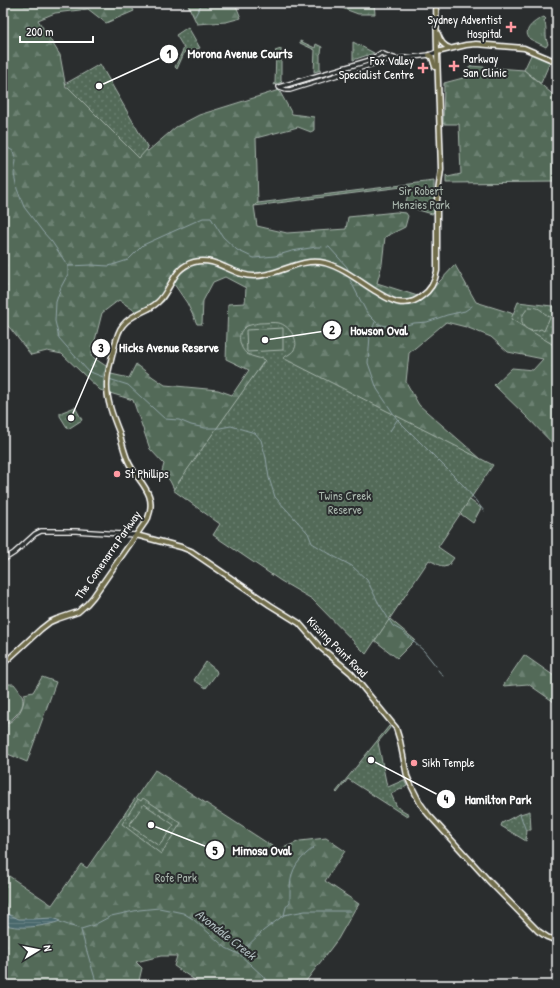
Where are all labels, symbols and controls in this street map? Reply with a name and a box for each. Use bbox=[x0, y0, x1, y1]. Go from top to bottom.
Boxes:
place label: Sydney Adventist Hospital bbox=[428, 11, 503, 42]
scale bar bbox=[20, 18, 93, 44]
marker: Sydney Adventist Hospital bbox=[505, 21, 517, 33]
text: 200 m bbox=[26, 23, 53, 40]
callout: Morona Avenue Courts bbox=[159, 41, 301, 66]
text: Morona Avenue Courts bbox=[187, 44, 293, 62]
text: 1 bbox=[167, 45, 172, 62]
place label: Parkway San Clinic bbox=[463, 50, 507, 81]
place label: Fox Valley Specialist Centre bbox=[339, 52, 414, 83]
marker: Parkway San Clinic bbox=[448, 60, 460, 72]
marker: Fox Valley Specialist Centre bbox=[417, 62, 429, 74]
park label: Sir Robert Menzies Park bbox=[392, 182, 450, 213]
callout: Howson Oval bbox=[322, 318, 416, 343]
text: 2 bbox=[329, 321, 335, 338]
text: Howson Oval bbox=[350, 321, 408, 339]
callout: Hicks Avenue Reserve bbox=[91, 335, 227, 360]
text: Hicks Avenue Reserve bbox=[119, 338, 220, 356]
text: 3 bbox=[98, 339, 104, 356]
place label: St Phillips bbox=[125, 465, 169, 482]
marker: St Phillips bbox=[112, 469, 122, 479]
park label: Twins Creek Reserve bbox=[319, 487, 371, 518]
street label: The Comenarra Parkway bbox=[71, 507, 145, 603]
street label: Kissing Point Road bbox=[303, 612, 372, 681]
place label: Sikh Temple bbox=[422, 754, 475, 771]
marker: Sikh Temple bbox=[409, 758, 419, 768]
callout: Hamilton Park bbox=[436, 787, 539, 812]
text: 4 bbox=[444, 790, 449, 807]
text: Hamilton Park bbox=[465, 790, 532, 808]
callout: Mimosa Oval bbox=[205, 838, 299, 863]
text: Mimosa Oval bbox=[233, 841, 292, 859]
text: 5 bbox=[212, 842, 218, 859]
park label: Rofe Park bbox=[155, 869, 197, 886]
water label: Avondale Creek bbox=[192, 905, 261, 964]
north arrow bbox=[18, 930, 58, 970]
text: N bbox=[40, 944, 55, 953]

